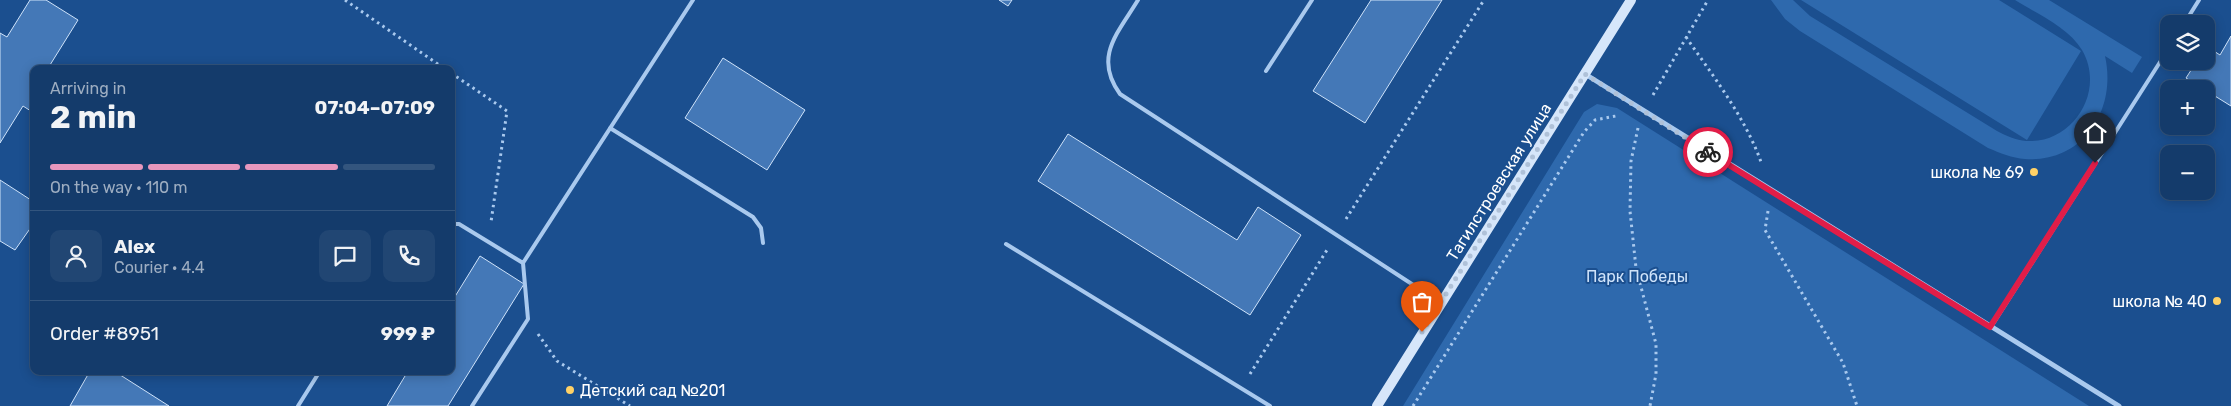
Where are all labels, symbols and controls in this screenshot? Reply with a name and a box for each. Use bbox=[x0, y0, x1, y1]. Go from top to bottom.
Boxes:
map controls bbox=[2160, 15, 2215, 200]
button: layers bbox=[2160, 15, 2215, 70]
text: Arriving in bbox=[50, 79, 126, 98]
button: + bbox=[2160, 80, 2215, 135]
text: 07:04–07:09 bbox=[315, 96, 435, 119]
text: 2 min bbox=[50, 98, 137, 136]
street label: Тагилстроевская улица bbox=[1443, 100, 1555, 264]
pin bbox=[2074, 112, 2116, 163]
icon: home bbox=[2081, 119, 2109, 147]
courier bbox=[1683, 127, 1733, 177]
icon: bike bbox=[1694, 138, 1722, 166]
button: − bbox=[2160, 145, 2215, 200]
place label: школа № 69 bbox=[1931, 163, 2024, 182]
marker: школа № 69 bbox=[2028, 166, 2040, 178]
text: On the way · 110 m bbox=[50, 178, 187, 197]
button: person bbox=[50, 230, 102, 282]
button: chat bbox=[319, 230, 371, 282]
button: phone bbox=[383, 230, 435, 282]
text: Alex bbox=[114, 235, 155, 258]
text: Courier · 4.4 bbox=[114, 258, 205, 277]
park label: Парк Победы bbox=[1586, 267, 1688, 286]
pin bbox=[1401, 281, 1443, 332]
icon: bag bbox=[1408, 288, 1436, 316]
place label: школа № 40 bbox=[2113, 292, 2207, 311]
marker: школа № 40 bbox=[2211, 295, 2223, 307]
text: Order #8951 bbox=[50, 322, 159, 345]
text: 999 ₽ bbox=[381, 322, 435, 345]
place label: Детский сад №201 bbox=[580, 381, 725, 400]
marker: Детский сад №201 bbox=[564, 384, 576, 396]

